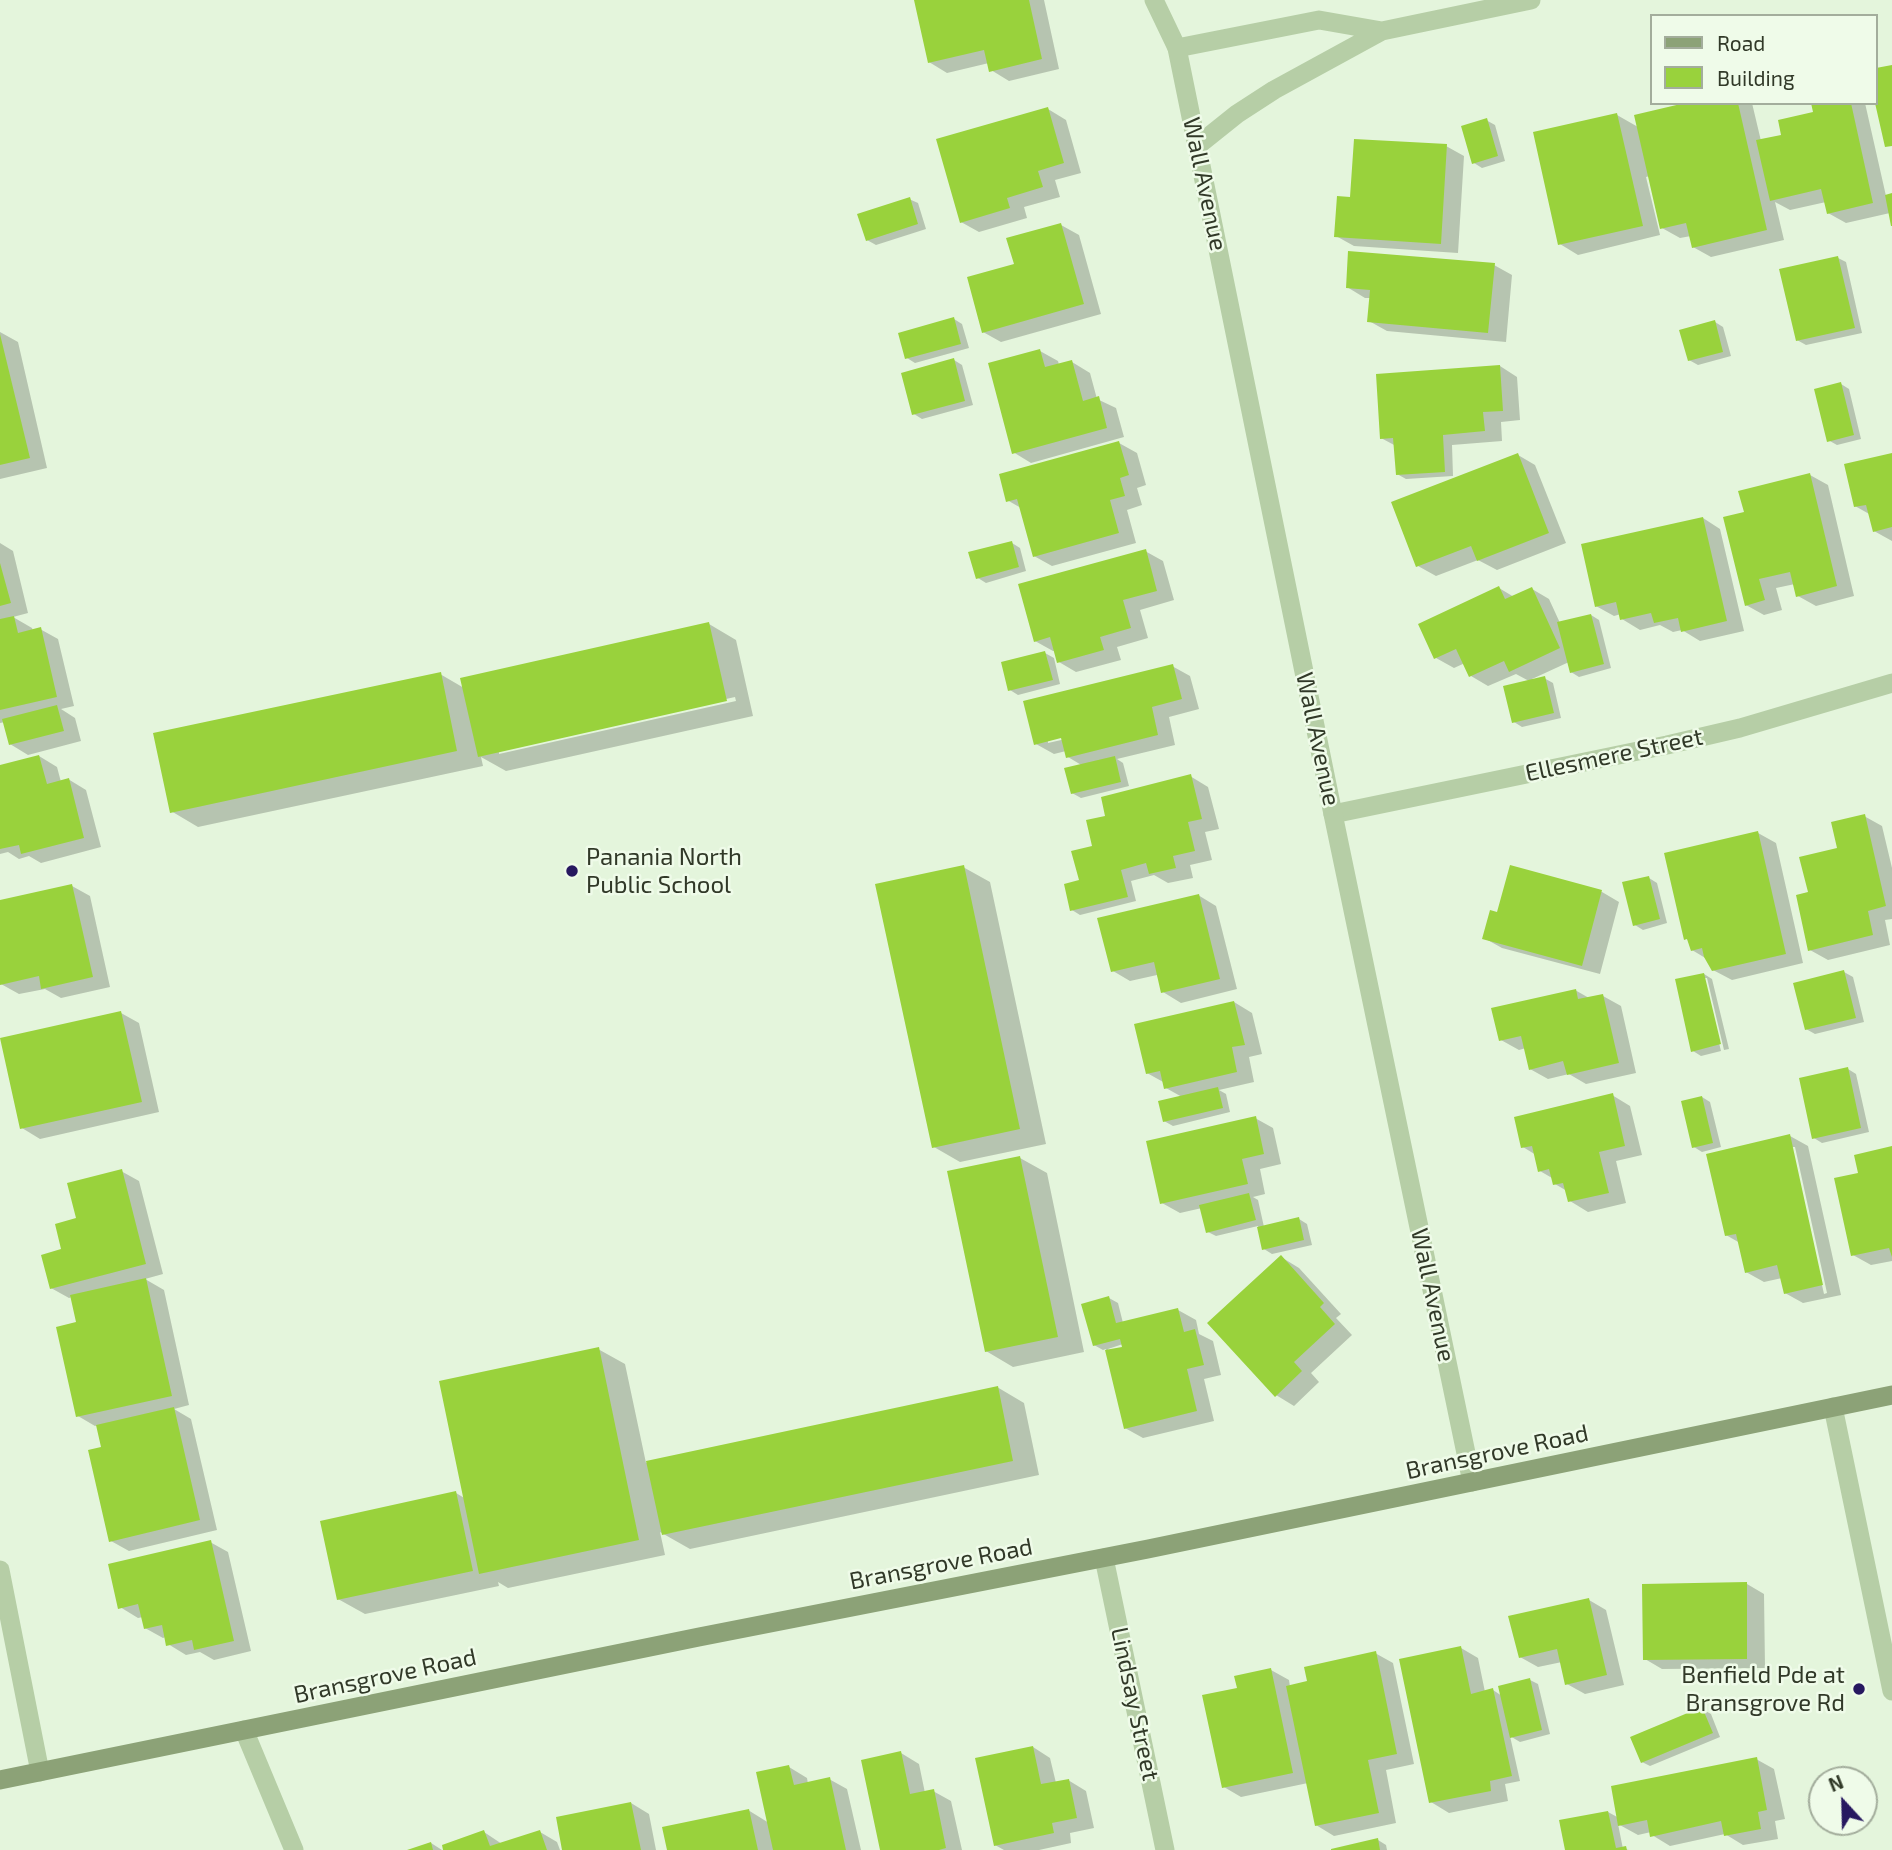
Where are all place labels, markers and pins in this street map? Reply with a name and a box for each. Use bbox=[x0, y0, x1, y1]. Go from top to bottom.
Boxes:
place label: Panania North Public School bbox=[586, 843, 742, 899]
marker: Panania North Public School bbox=[564, 863, 580, 879]
place label: Benfield Pde at Bransgrove Rd bbox=[1681, 1661, 1845, 1717]
marker: Benfield Pde at Bransgrove Rd bbox=[1851, 1681, 1867, 1697]

